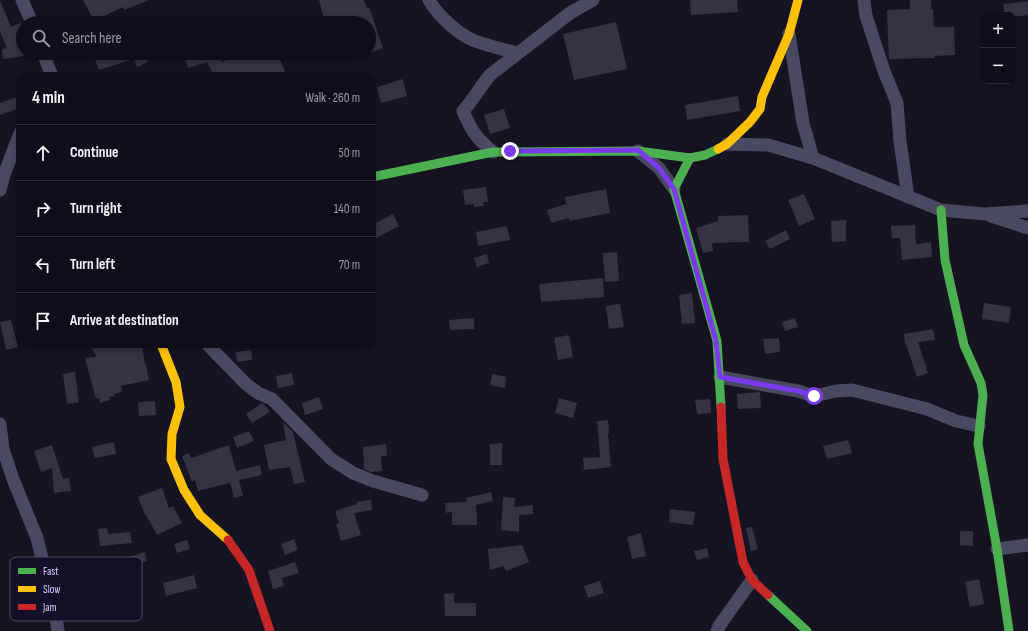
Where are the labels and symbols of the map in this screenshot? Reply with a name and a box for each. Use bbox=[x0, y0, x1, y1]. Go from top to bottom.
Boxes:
route end bbox=[501, 142, 519, 160]
route start bbox=[805, 387, 823, 405]
legend bbox=[10, 557, 142, 621]
text: Fast bbox=[43, 565, 59, 578]
text: Slow bbox=[43, 583, 60, 596]
text: Jam bbox=[42, 601, 57, 614]

